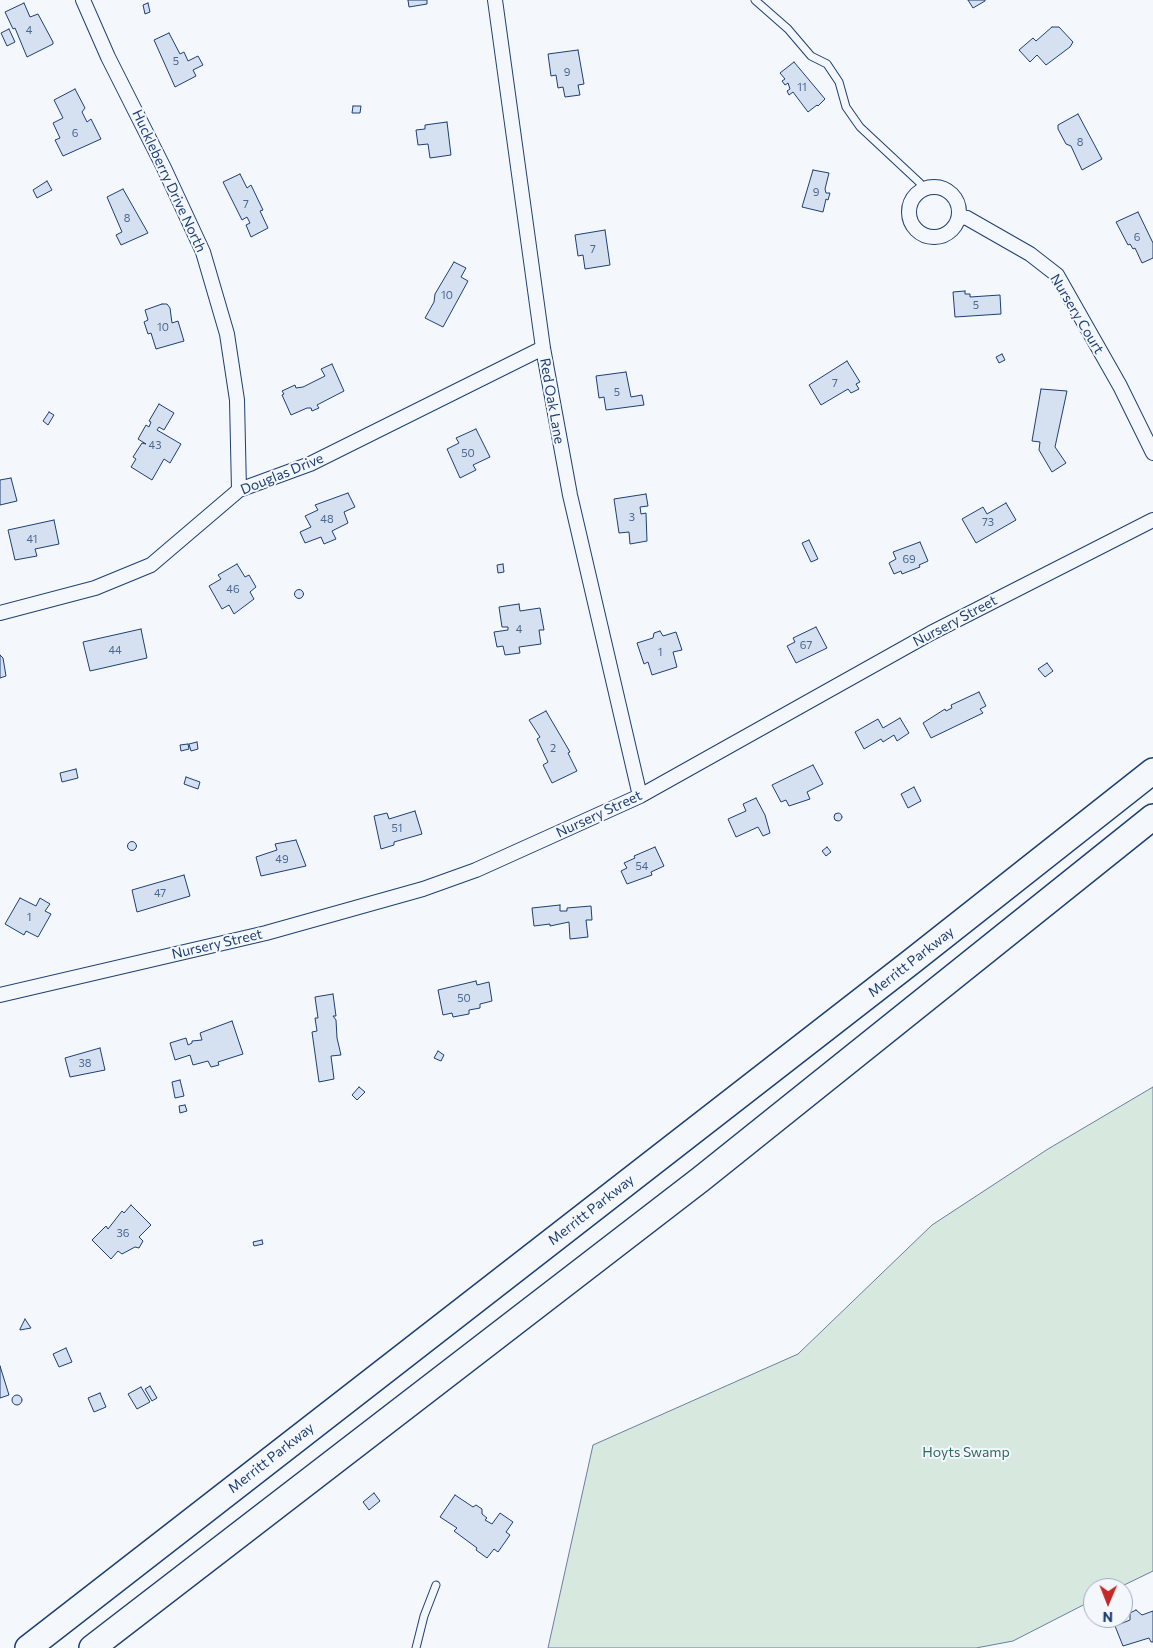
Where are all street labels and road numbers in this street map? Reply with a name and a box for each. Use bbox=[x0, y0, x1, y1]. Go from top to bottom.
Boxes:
street label: Huckleberry Drive North bbox=[129, 107, 209, 255]
street label: Nursery Court bbox=[1047, 271, 1107, 357]
street label: Red Oak Lane bbox=[536, 357, 568, 445]
street label: Douglas Drive bbox=[238, 450, 326, 498]
street label: Nursery Street bbox=[910, 592, 1000, 650]
street label: Nursery Street bbox=[554, 787, 644, 841]
street label: Merritt Parkway bbox=[865, 923, 957, 1001]
street label: Nursery Street bbox=[170, 925, 264, 963]
street label: Merritt Parkway bbox=[545, 1171, 637, 1249]
street label: Merritt Parkway bbox=[225, 1419, 317, 1497]

